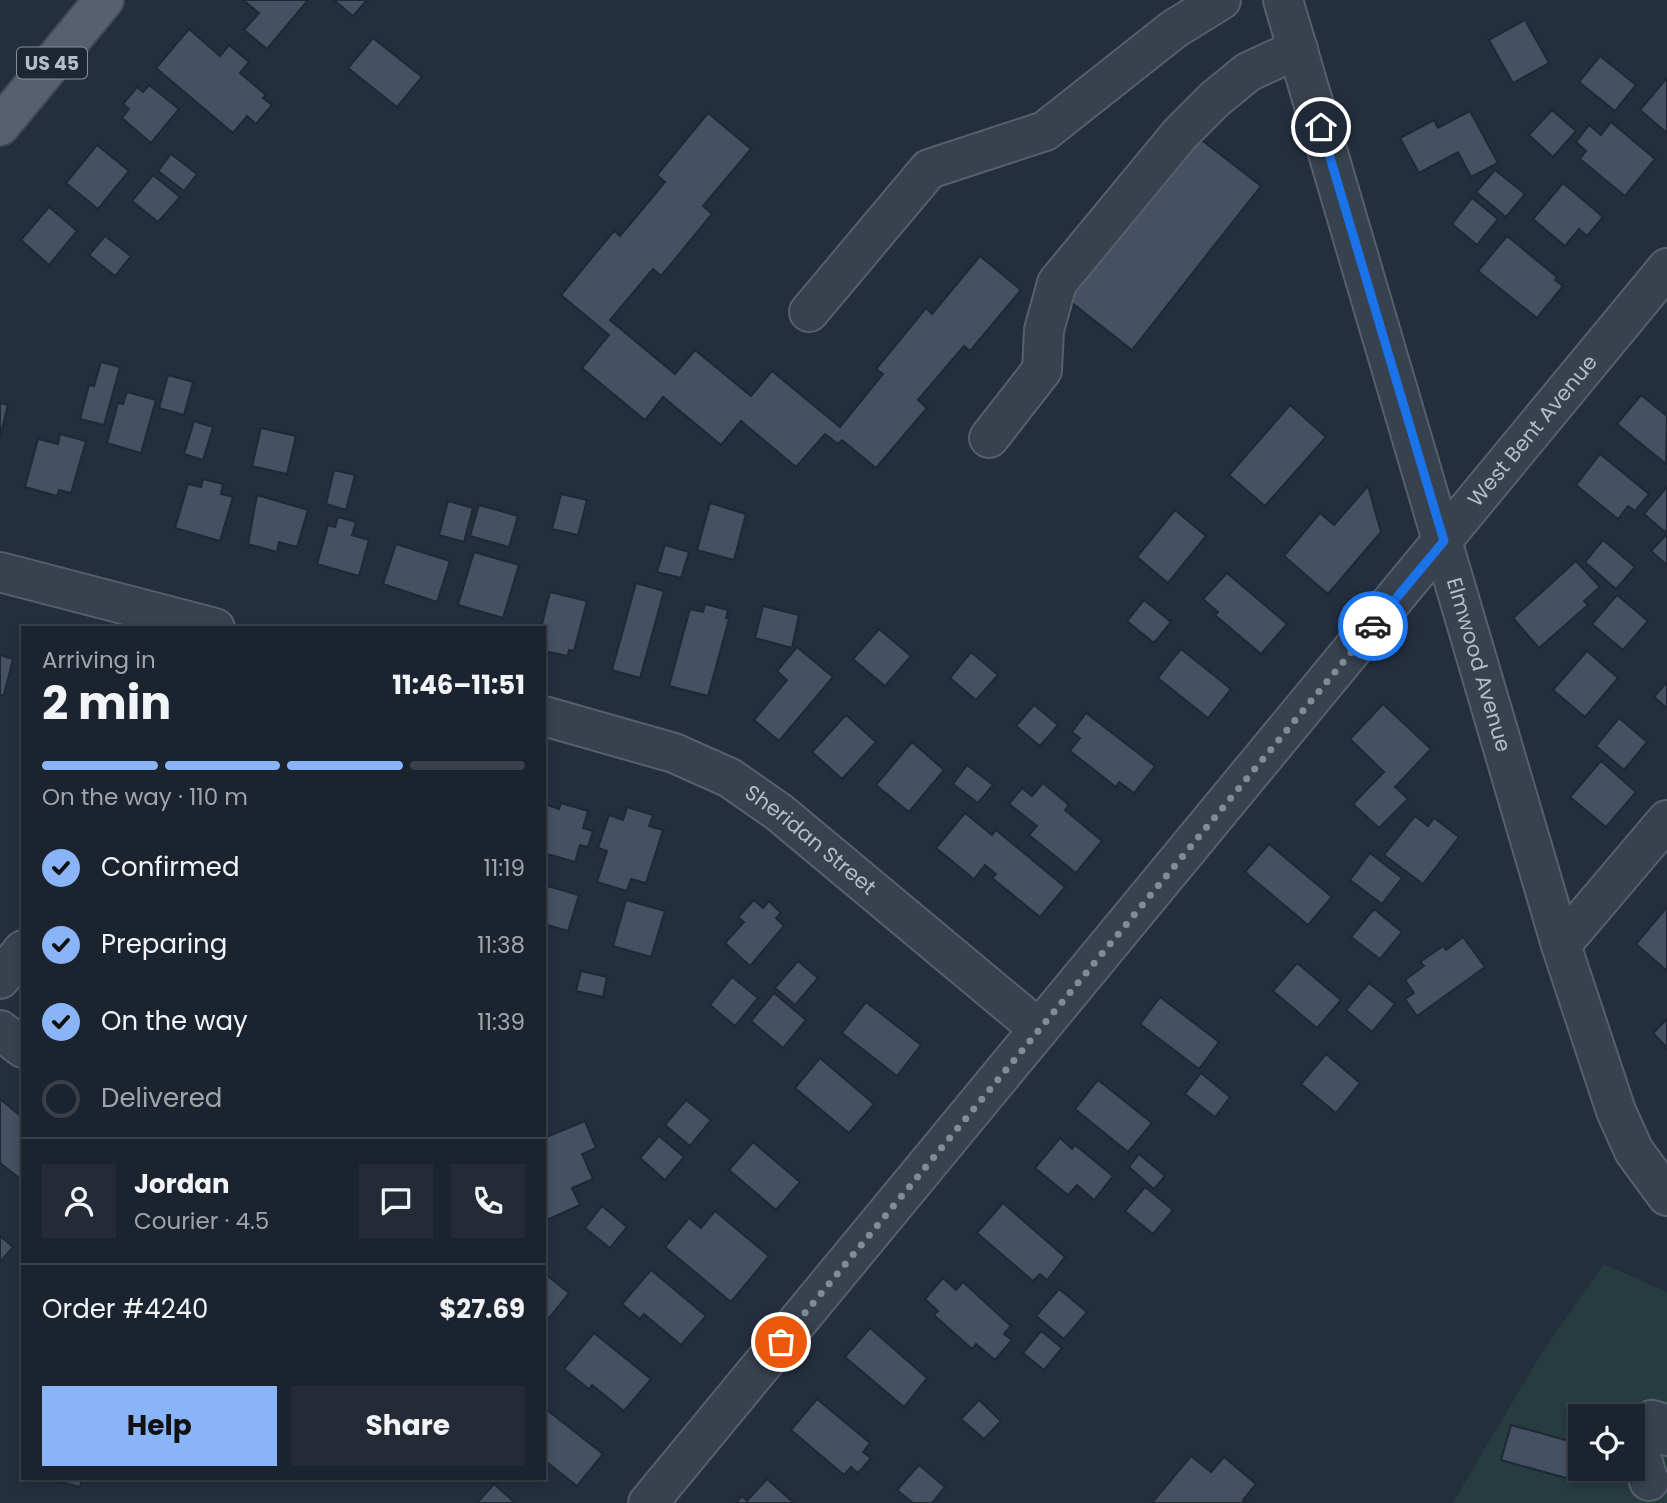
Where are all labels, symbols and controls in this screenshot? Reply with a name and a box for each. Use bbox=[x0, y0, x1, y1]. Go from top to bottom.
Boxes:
road number: US 45 bbox=[17, 48, 87, 78]
pin bbox=[1291, 97, 1351, 157]
icon: home bbox=[1302, 108, 1340, 146]
street label: West Bent Avenue bbox=[1461, 348, 1604, 513]
street label: Elmwood Avenue bbox=[1440, 574, 1518, 755]
courier bbox=[1338, 591, 1408, 661]
icon: car bbox=[1354, 607, 1392, 645]
text: Arriving in bbox=[42, 644, 156, 676]
text: 11:46–11:51 bbox=[392, 667, 525, 703]
text: 2 min bbox=[42, 671, 171, 735]
street label: Sheridan Street bbox=[739, 778, 882, 901]
text: On the way · 110 m bbox=[42, 781, 248, 813]
icon: check bbox=[42, 849, 80, 887]
text: Confirmed bbox=[101, 849, 239, 885]
text: 11:19 bbox=[484, 852, 525, 884]
icon: check bbox=[42, 926, 80, 964]
text: Preparing bbox=[101, 926, 227, 962]
text: 11:38 bbox=[477, 929, 525, 961]
icon: check bbox=[42, 1003, 80, 1041]
text: On the way bbox=[101, 1003, 248, 1039]
text: 11:39 bbox=[477, 1006, 525, 1038]
text: Delivered bbox=[101, 1080, 222, 1116]
button: person bbox=[42, 1164, 116, 1238]
button: chat bbox=[359, 1164, 433, 1238]
button: phone bbox=[451, 1164, 525, 1238]
text: Jordan bbox=[134, 1166, 230, 1202]
text: Courier · 4.5 bbox=[134, 1205, 269, 1237]
text: Order #4240 bbox=[42, 1291, 208, 1327]
text: $27.69 bbox=[439, 1291, 525, 1327]
pin bbox=[751, 1312, 811, 1372]
icon: bag bbox=[762, 1323, 800, 1361]
button: Help bbox=[42, 1386, 277, 1466]
button: Share bbox=[291, 1386, 525, 1466]
map controls bbox=[1568, 1404, 1645, 1481]
button: locate bbox=[1568, 1404, 1645, 1481]

